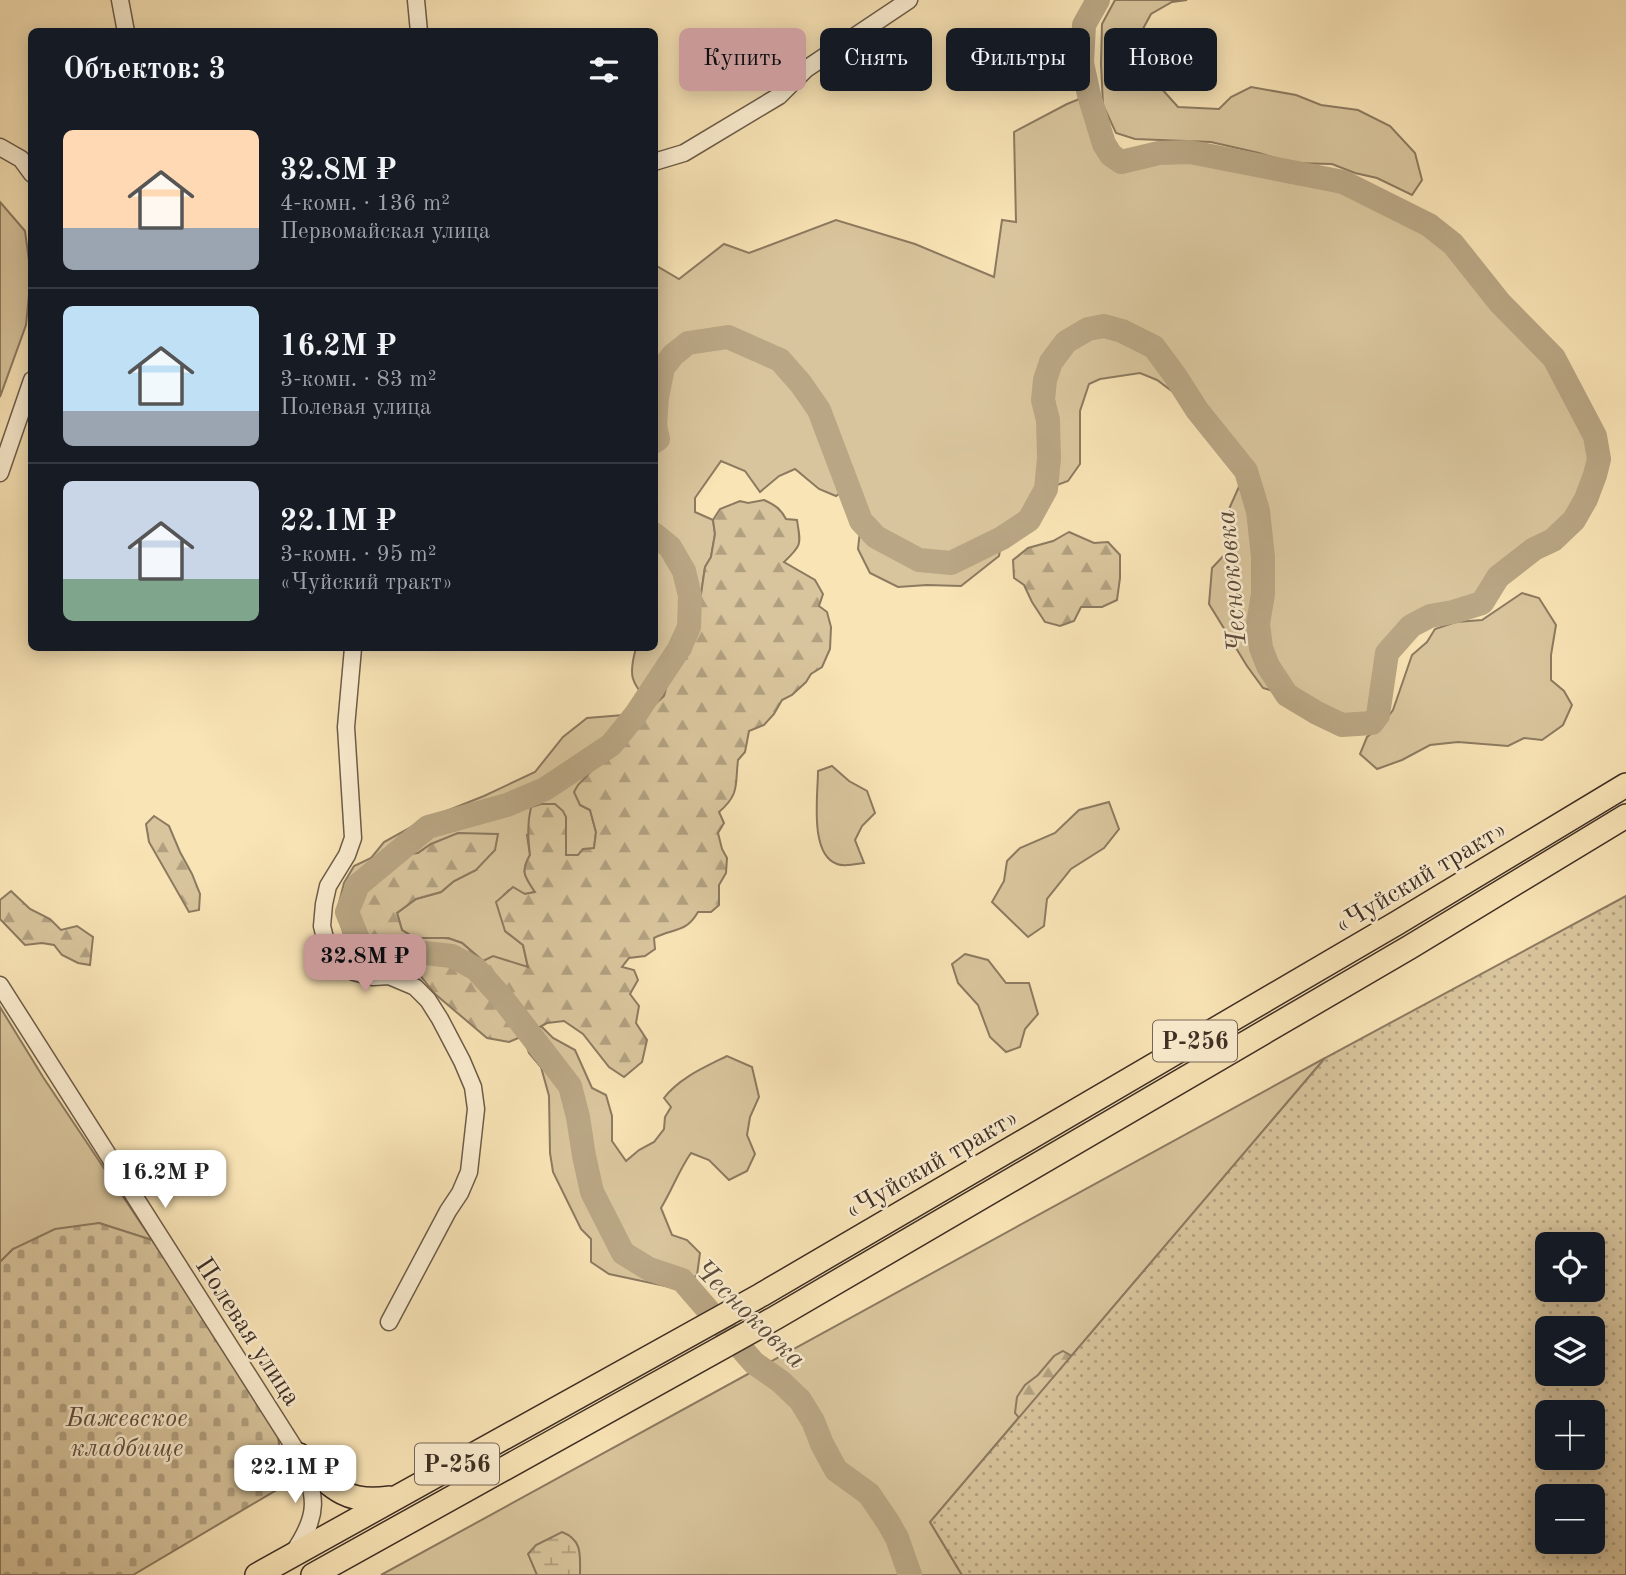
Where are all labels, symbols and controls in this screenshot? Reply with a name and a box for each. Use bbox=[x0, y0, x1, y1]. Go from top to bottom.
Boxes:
chip: Купить bbox=[679, 28, 806, 91]
chip: Снять bbox=[820, 28, 932, 91]
chip: Фильтры bbox=[946, 28, 1090, 91]
chip: Новое bbox=[1104, 28, 1217, 91]
icon: filters bbox=[585, 51, 623, 89]
text: Объектов: 3 bbox=[63, 55, 226, 85]
text: 32.8M ₽ bbox=[280, 156, 397, 186]
icon: home bbox=[119, 158, 203, 242]
text: 4-комн. · 136 m² bbox=[280, 192, 450, 215]
text: Первомайская улица bbox=[280, 220, 490, 243]
text: 16.2M ₽ bbox=[280, 332, 397, 362]
icon: home bbox=[119, 334, 203, 418]
text: 3-комн. · 83 m² bbox=[280, 368, 437, 391]
text: Полевая улица bbox=[280, 396, 431, 419]
text: 22.1M ₽ bbox=[280, 507, 397, 537]
water label: Чесноковка bbox=[1213, 508, 1253, 653]
icon: home bbox=[119, 509, 203, 593]
text: 3-комн. · 95 m² bbox=[280, 543, 437, 566]
text: «Чуйский тракт» bbox=[280, 571, 453, 594]
street label: «Чуйский тракт» bbox=[1331, 816, 1511, 939]
pin: 32.8M ₽ bbox=[300, 934, 430, 994]
text: 32.8M ₽ bbox=[320, 945, 410, 968]
road number: Р-256 bbox=[1153, 1021, 1237, 1062]
street label: «Чуйский тракт» bbox=[841, 1105, 1023, 1225]
pin: 16.2M ₽ bbox=[100, 1150, 230, 1210]
text: 16.2M ₽ bbox=[120, 1161, 210, 1184]
map controls bbox=[1535, 1232, 1605, 1554]
button: locate bbox=[1535, 1232, 1605, 1302]
street label: Полевая улица bbox=[190, 1253, 305, 1411]
water label: Чесноковка bbox=[688, 1255, 810, 1375]
button: layers bbox=[1535, 1316, 1605, 1386]
button: + bbox=[1535, 1400, 1605, 1470]
park label: Бажевское кладбище bbox=[65, 1406, 188, 1462]
road number: Р-256 bbox=[415, 1444, 499, 1484]
pin: 22.1M ₽ bbox=[230, 1446, 360, 1505]
text: 22.1M ₽ bbox=[250, 1456, 340, 1479]
button: − bbox=[1535, 1484, 1605, 1554]

